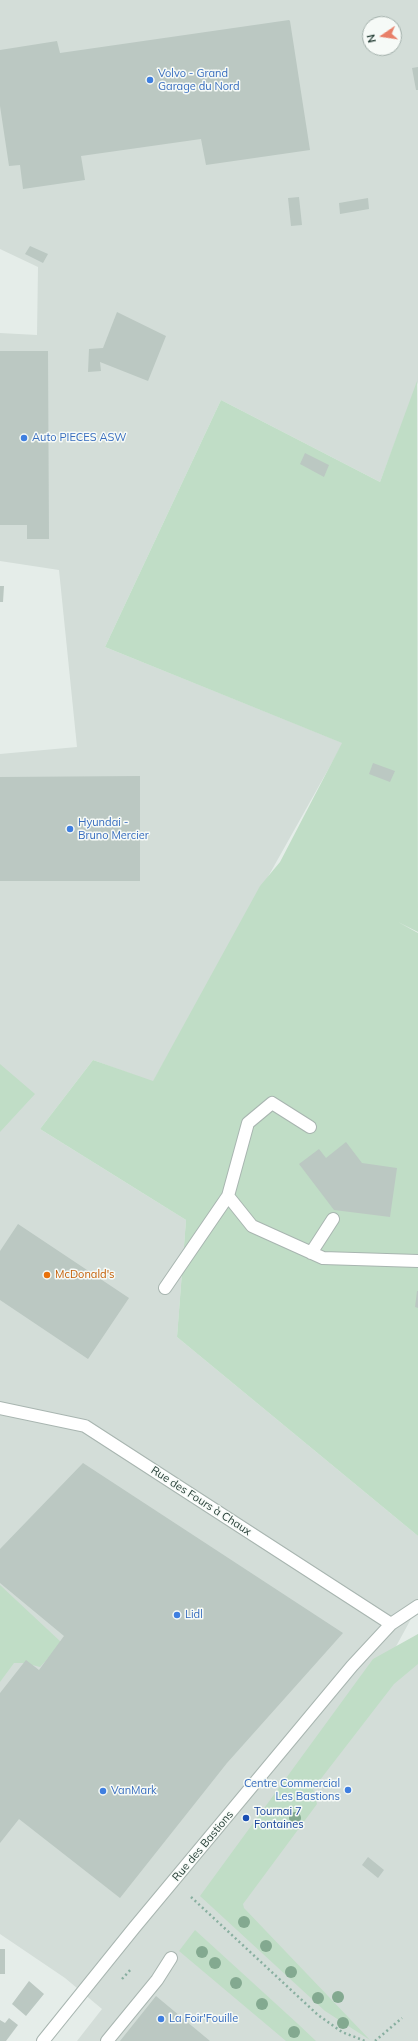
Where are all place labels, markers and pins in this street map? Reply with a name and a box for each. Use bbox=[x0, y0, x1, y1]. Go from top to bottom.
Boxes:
place label: Volvo - Grand Garage du Nord bbox=[158, 67, 240, 93]
marker: Volvo - Grand Garage du Nord bbox=[145, 75, 155, 85]
place label: Auto PIECES ASW bbox=[32, 431, 126, 445]
marker: Auto PIECES ASW bbox=[19, 433, 29, 443]
place label: Hyundai - Bruno Mercier bbox=[78, 816, 149, 842]
marker: Hyundai - Bruno Mercier bbox=[65, 824, 75, 834]
place label: McDonald's bbox=[55, 1268, 115, 1282]
marker: McDonald's bbox=[42, 1270, 52, 1280]
place label: Lidl bbox=[185, 1608, 203, 1622]
marker: Lidl bbox=[172, 1610, 182, 1620]
place label: Centre Commercial Les Bastions bbox=[244, 1777, 340, 1803]
place label: VanMark bbox=[111, 1784, 157, 1798]
marker: Centre Commercial Les Bastions bbox=[343, 1785, 353, 1795]
marker: VanMark bbox=[98, 1786, 108, 1796]
place label: Tournai 7 Fontaines bbox=[254, 1805, 304, 1831]
marker: Tournai 7 Fontaines bbox=[241, 1813, 251, 1823]
place label: La Foir'Fouille bbox=[169, 2012, 238, 2026]
marker: La Foir'Fouille bbox=[156, 2014, 166, 2024]

